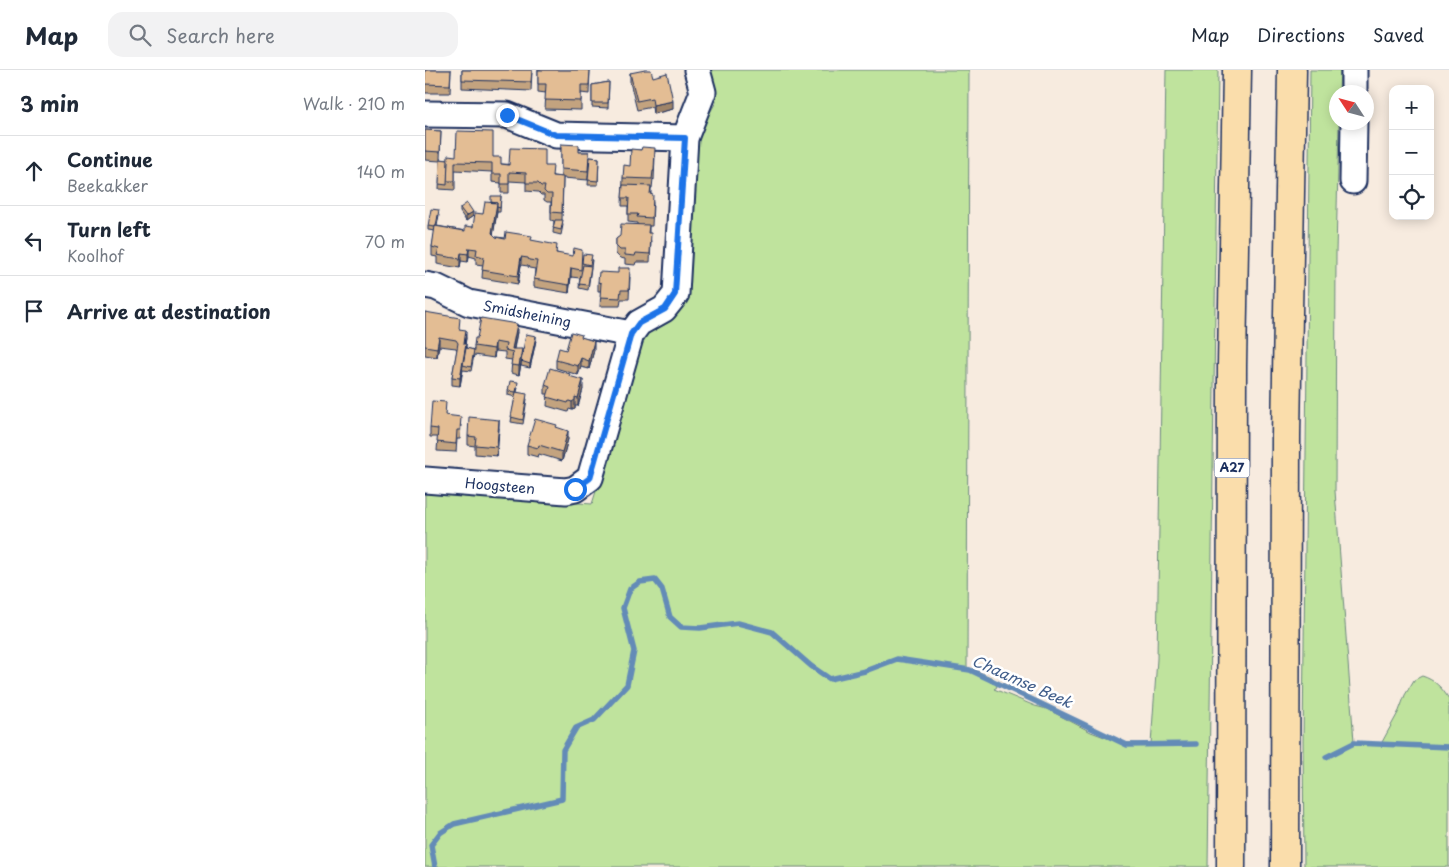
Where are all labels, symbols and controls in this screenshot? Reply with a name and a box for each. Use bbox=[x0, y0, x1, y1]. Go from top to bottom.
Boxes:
search box bbox=[108, 12, 458, 57]
text: Map bbox=[25, 17, 78, 53]
icon: search bbox=[126, 21, 154, 49]
text: Search here bbox=[166, 21, 275, 49]
text: Map bbox=[1191, 21, 1229, 48]
text: Directions bbox=[1257, 21, 1345, 48]
text: Saved bbox=[1373, 21, 1424, 48]
north arrow bbox=[1329, 85, 1374, 130]
map controls bbox=[1389, 85, 1434, 220]
button: + bbox=[1389, 85, 1434, 130]
text: 3 min bbox=[20, 87, 79, 119]
text: Walk · 210 m bbox=[303, 91, 405, 115]
route end bbox=[496, 104, 519, 127]
button: − bbox=[1389, 130, 1434, 175]
text: Continue bbox=[67, 145, 153, 173]
icon: ahead bbox=[20, 157, 48, 185]
text: 140 m bbox=[357, 159, 405, 183]
text: Beekakker bbox=[67, 173, 148, 197]
button: locate bbox=[1389, 175, 1434, 220]
text: Turn left bbox=[67, 215, 151, 243]
icon: left bbox=[20, 227, 48, 255]
text: 70 m bbox=[365, 229, 405, 253]
text: Koolhof bbox=[67, 243, 124, 267]
street label: Smidsheining bbox=[481, 295, 573, 332]
icon: arrive bbox=[20, 297, 48, 325]
text: Arrive at destination bbox=[67, 297, 271, 325]
road number: A27 bbox=[1215, 458, 1249, 478]
street label: Hoogsteen bbox=[464, 472, 536, 499]
route start bbox=[564, 478, 587, 501]
water label: Chaamse Beek bbox=[969, 648, 1077, 713]

